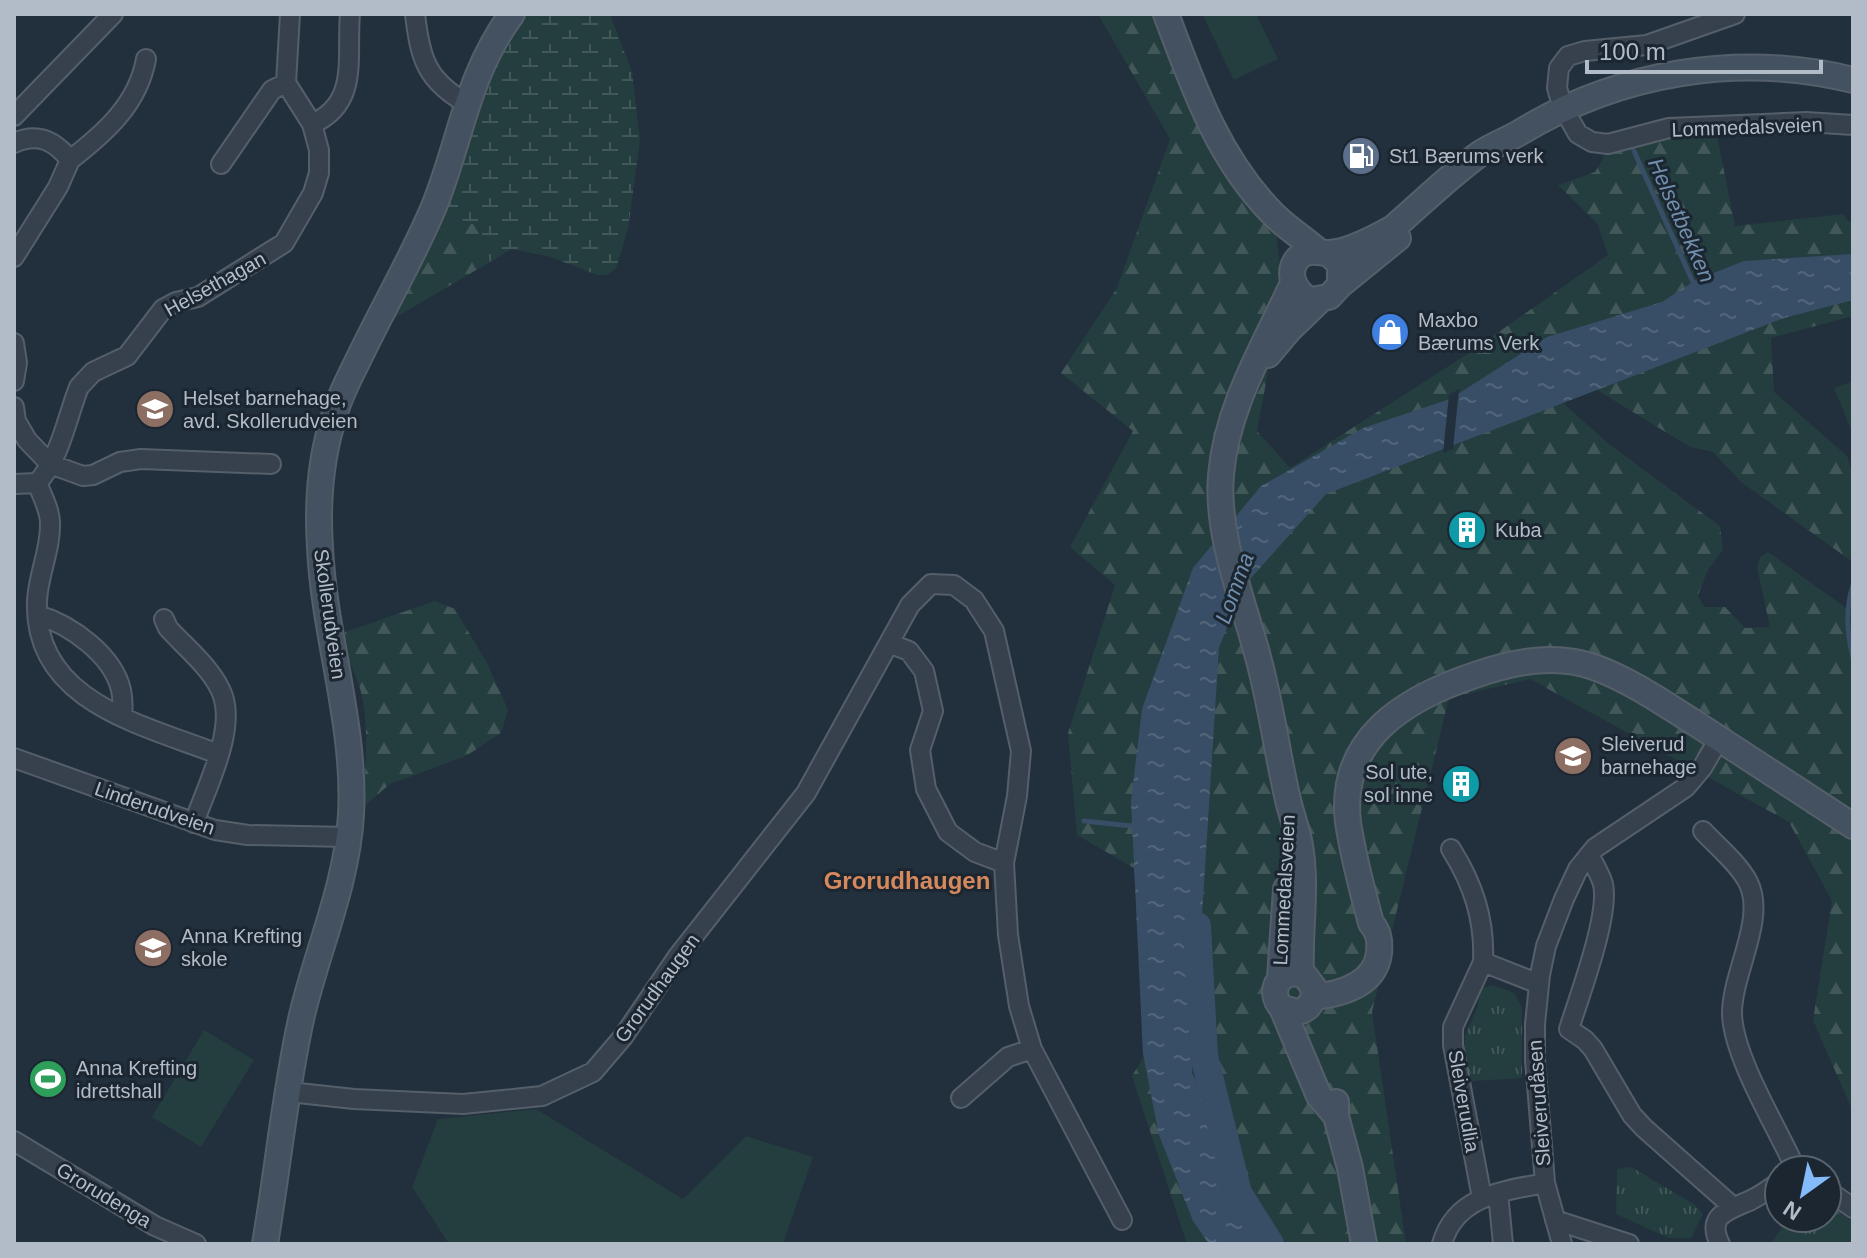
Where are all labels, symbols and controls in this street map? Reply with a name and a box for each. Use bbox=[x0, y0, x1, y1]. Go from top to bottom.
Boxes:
scale bar bbox=[1587, 24, 1821, 74]
text: 100 m bbox=[1599, 38, 1666, 65]
street label: Lommedalsveien bbox=[1671, 113, 1823, 141]
fuel station icon: St1 Bærums verk bbox=[1340, 135, 1382, 177]
place label: St1 Bærums verk bbox=[1389, 145, 1544, 167]
water label: Helsetbekken bbox=[1643, 154, 1720, 286]
street label: Helsethagan bbox=[161, 247, 269, 321]
place label: Maxbo Bærums Verk bbox=[1418, 309, 1540, 354]
shop icon: Maxbo Bærums Verk bbox=[1369, 311, 1411, 353]
place label: Helset barnehage, avd. Skollerudveien bbox=[183, 387, 358, 432]
school or university icon: Helset barnehage, avd. Skollerudveien bbox=[134, 388, 176, 430]
building icon: Kuba bbox=[1446, 509, 1488, 551]
place label: Kuba bbox=[1495, 519, 1543, 541]
street label: Skollerudveien bbox=[310, 548, 350, 680]
water label: Lomma bbox=[1210, 549, 1259, 627]
place label: Sleiverud barnehage bbox=[1601, 733, 1697, 778]
school or university icon: Sleiverud barnehage bbox=[1552, 735, 1594, 777]
place label: Sol ute, sol inne bbox=[1364, 761, 1433, 806]
building icon: Sol ute, sol inne bbox=[1440, 763, 1482, 805]
street label: Linderudveien bbox=[92, 777, 218, 839]
street label: Lommedalsveien bbox=[1269, 814, 1299, 966]
district label: Grorudhaugen bbox=[824, 867, 990, 894]
place label: Anna Krefting skole bbox=[181, 925, 302, 970]
school or university icon: Anna Krefting skole bbox=[132, 927, 174, 969]
street label: Grorudhaugen bbox=[610, 929, 704, 1047]
street label: Sleiverudåsen bbox=[1524, 1039, 1554, 1167]
street label: Sleiverudlia bbox=[1444, 1048, 1484, 1155]
place label: Anna Krefting idrettshall bbox=[76, 1057, 197, 1102]
sports icon: Anna Krefting idrettshall bbox=[27, 1058, 69, 1100]
north arrow bbox=[1763, 1154, 1843, 1234]
street label: Grorudenga bbox=[53, 1158, 156, 1232]
text: N bbox=[1779, 1196, 1806, 1225]

